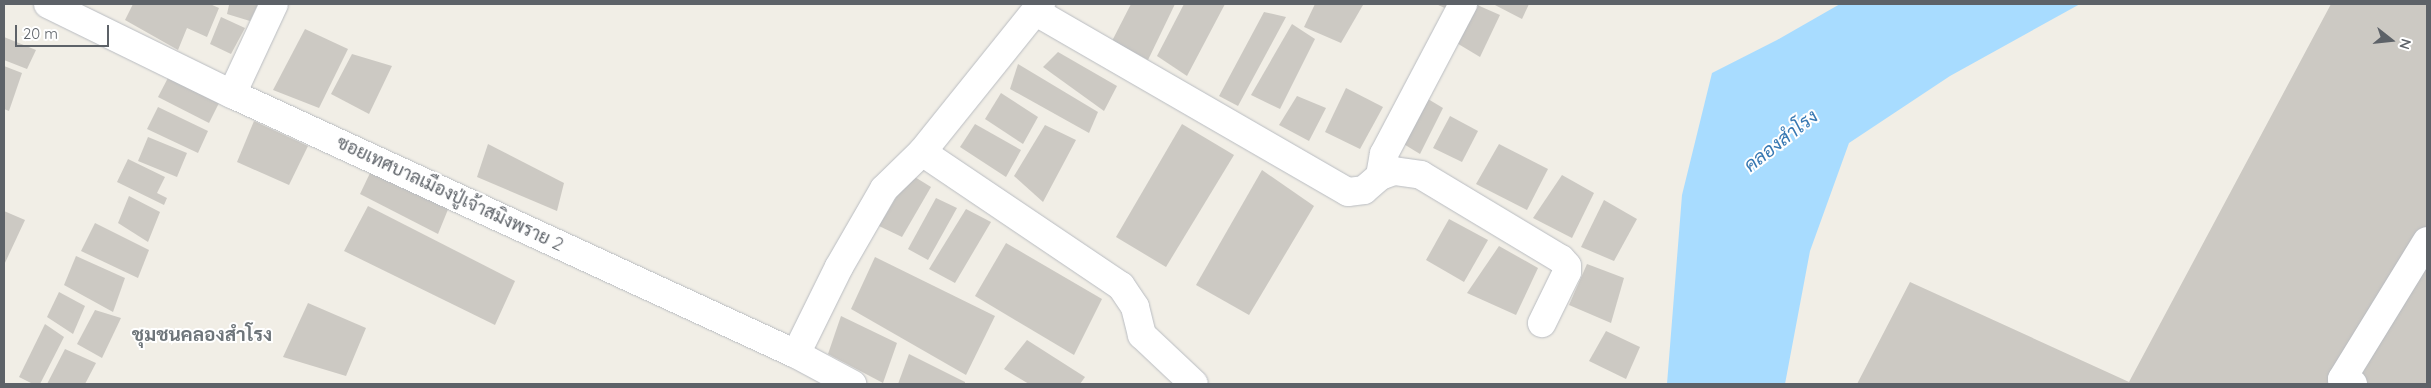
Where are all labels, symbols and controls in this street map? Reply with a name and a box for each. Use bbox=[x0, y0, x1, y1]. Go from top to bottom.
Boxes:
scale bar bbox=[18, 15, 111, 47]
north arrow bbox=[2366, 15, 2416, 65]
text: 20 m bbox=[23, 24, 58, 43]
text: N bbox=[2395, 37, 2415, 52]
water label: คลองสำโรง bbox=[1740, 105, 1822, 177]
street label: ซอยเทศบาลเมืองปู่เจ้าสมิงพราย 2 bbox=[333, 132, 567, 256]
district label: ชุมชนคลองสำโรง bbox=[132, 324, 272, 346]

